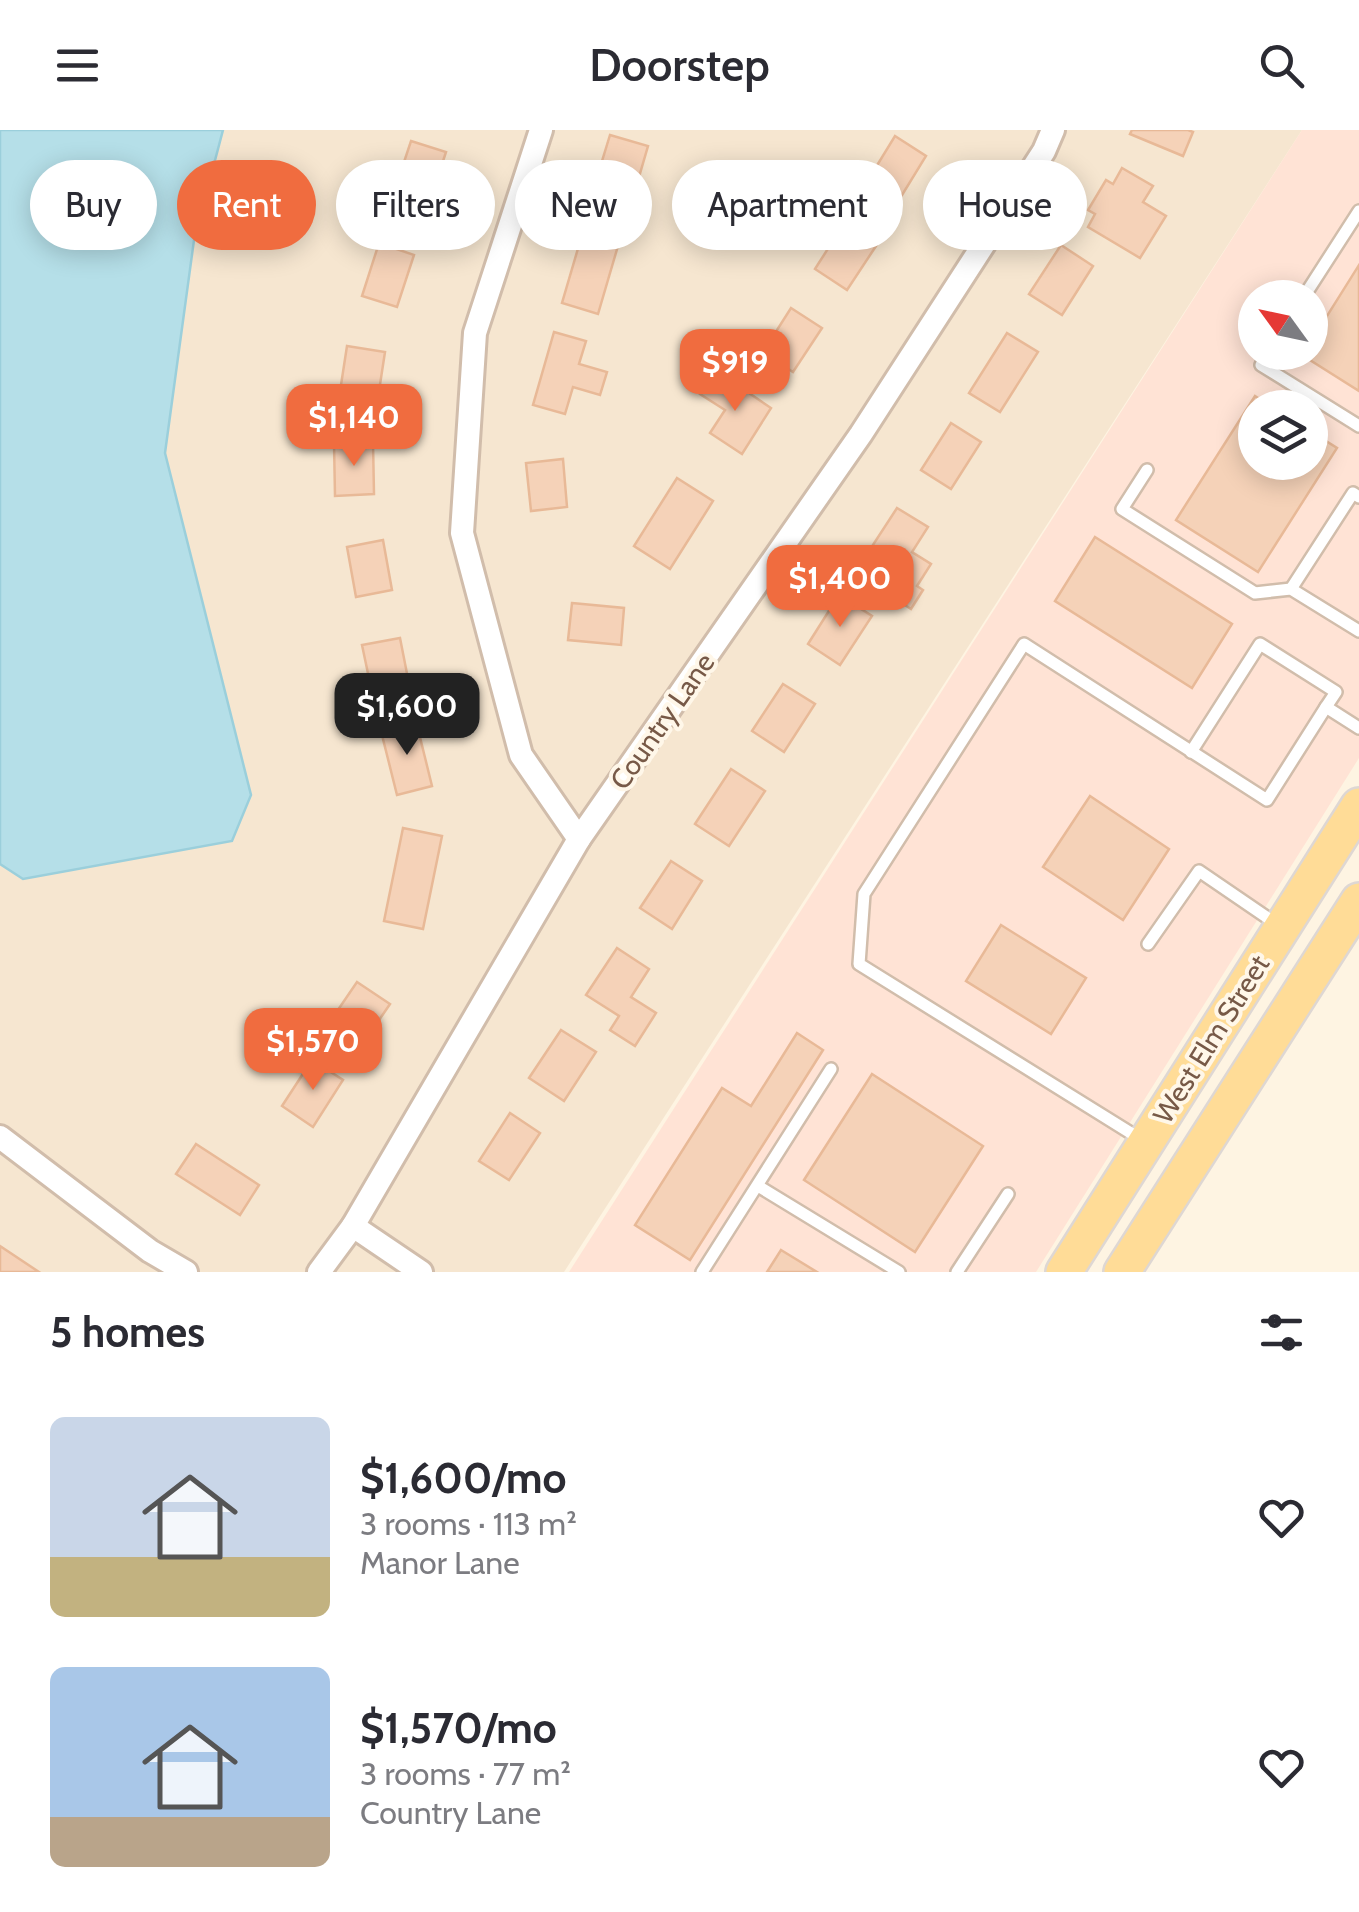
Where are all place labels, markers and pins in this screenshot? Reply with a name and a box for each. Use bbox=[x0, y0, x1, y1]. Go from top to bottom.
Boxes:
pin: $919 bbox=[676, 329, 794, 414]
pin: $1,140 bbox=[273, 384, 435, 469]
pin: $1,400 bbox=[759, 545, 921, 630]
pin: $1,600 bbox=[326, 673, 488, 758]
pin: $1,570 bbox=[232, 1008, 394, 1093]

